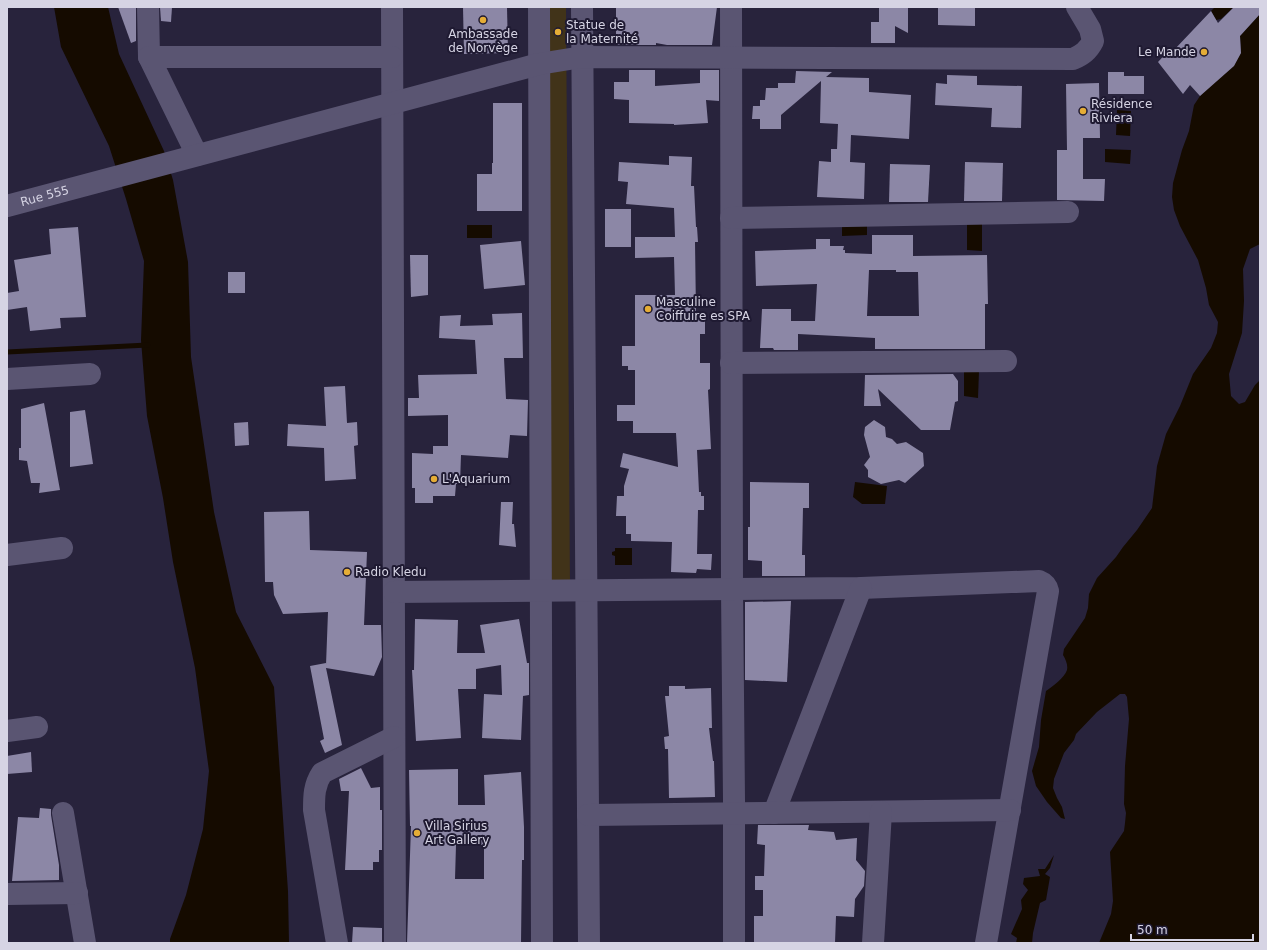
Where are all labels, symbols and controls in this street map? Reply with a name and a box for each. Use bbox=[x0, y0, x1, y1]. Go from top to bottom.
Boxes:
marker: Ambassade de Norvège bbox=[478, 15, 488, 25]
place label: Statue de la Maternité bbox=[566, 18, 638, 46]
place label: Ambassade de Norvège bbox=[448, 27, 518, 55]
marker: Statue de la Maternité bbox=[553, 27, 563, 37]
place label: Le Mande bbox=[1138, 45, 1196, 59]
marker: Le Mande bbox=[1199, 47, 1209, 57]
place label: Résidence Riviera bbox=[1091, 97, 1152, 125]
marker: Résidence Riviera bbox=[1078, 106, 1088, 116]
street label: Rue 555 bbox=[19, 183, 70, 209]
place label: Masculine Coiffuire es SPA bbox=[656, 295, 751, 323]
marker: Masculine Coiffuire es SPA bbox=[643, 304, 653, 314]
place label: L'Aquarium bbox=[442, 472, 510, 486]
marker: L'Aquarium bbox=[429, 474, 439, 484]
place label: Radio Kledu bbox=[355, 565, 426, 579]
marker: Radio Kledu bbox=[342, 567, 352, 577]
place label: Villa Sirius Art Gallery bbox=[425, 819, 489, 847]
marker: Villa Sirius Art Gallery bbox=[412, 828, 422, 838]
scale bar bbox=[1131, 916, 1253, 942]
text: 50 m bbox=[1137, 923, 1168, 937]

